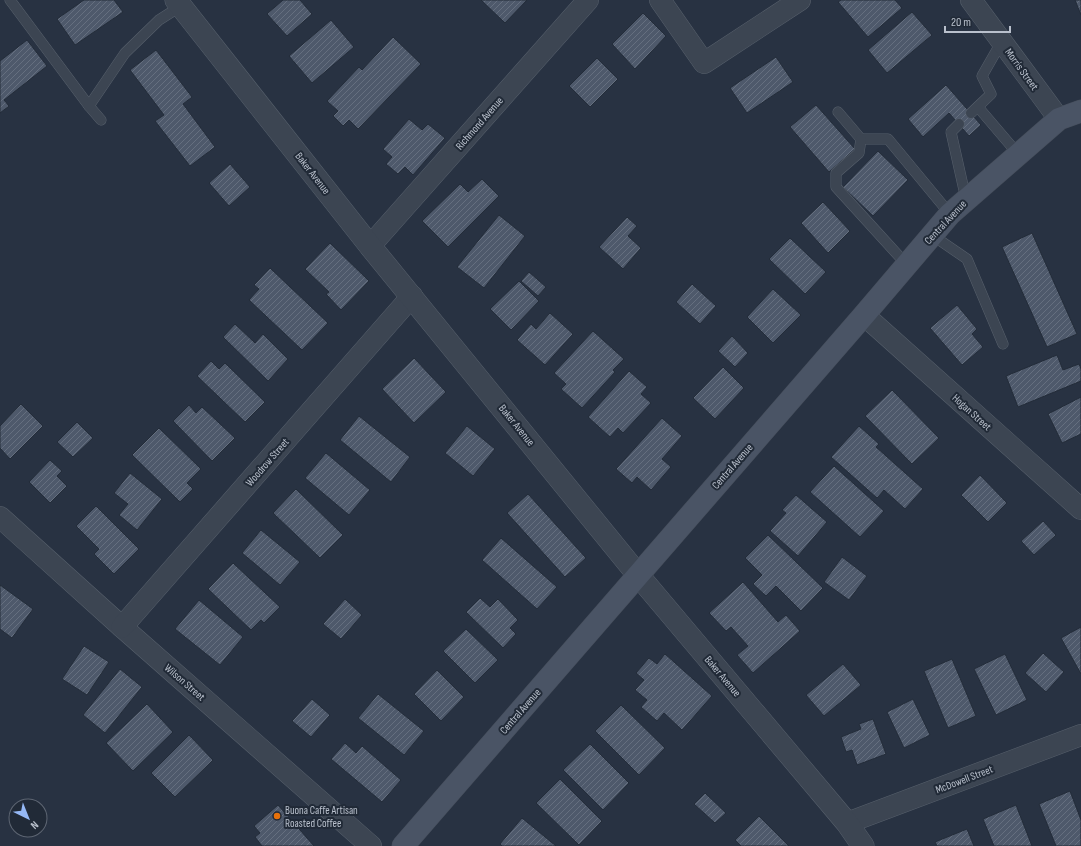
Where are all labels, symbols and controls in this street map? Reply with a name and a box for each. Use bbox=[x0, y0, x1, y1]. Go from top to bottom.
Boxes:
scale bar bbox=[945, 8, 1010, 34]
text: 20 m bbox=[951, 15, 971, 30]
street label: Morris Street bbox=[1002, 46, 1041, 93]
street label: Richmond Avenue bbox=[453, 94, 506, 152]
street label: Baker Avenue bbox=[292, 150, 333, 197]
street label: Central Avenue bbox=[922, 198, 969, 247]
street label: Hogan Street bbox=[949, 391, 994, 434]
street label: Baker Avenue bbox=[496, 402, 537, 449]
street label: Woodrow Street bbox=[243, 435, 292, 489]
street label: Central Avenue bbox=[709, 441, 756, 492]
street label: Baker Avenue bbox=[702, 653, 743, 699]
street label: Wilson Street bbox=[162, 661, 208, 704]
street label: Central Avenue bbox=[497, 686, 544, 737]
street label: McDowell Street bbox=[934, 762, 995, 796]
north arrow bbox=[8, 798, 48, 838]
place label: Buona Caffe Artisan Roasted Coffee bbox=[285, 804, 358, 830]
marker: Buona Caffe Artisan Roasted Coffee bbox=[272, 811, 282, 821]
text: N bbox=[28, 818, 41, 832]

